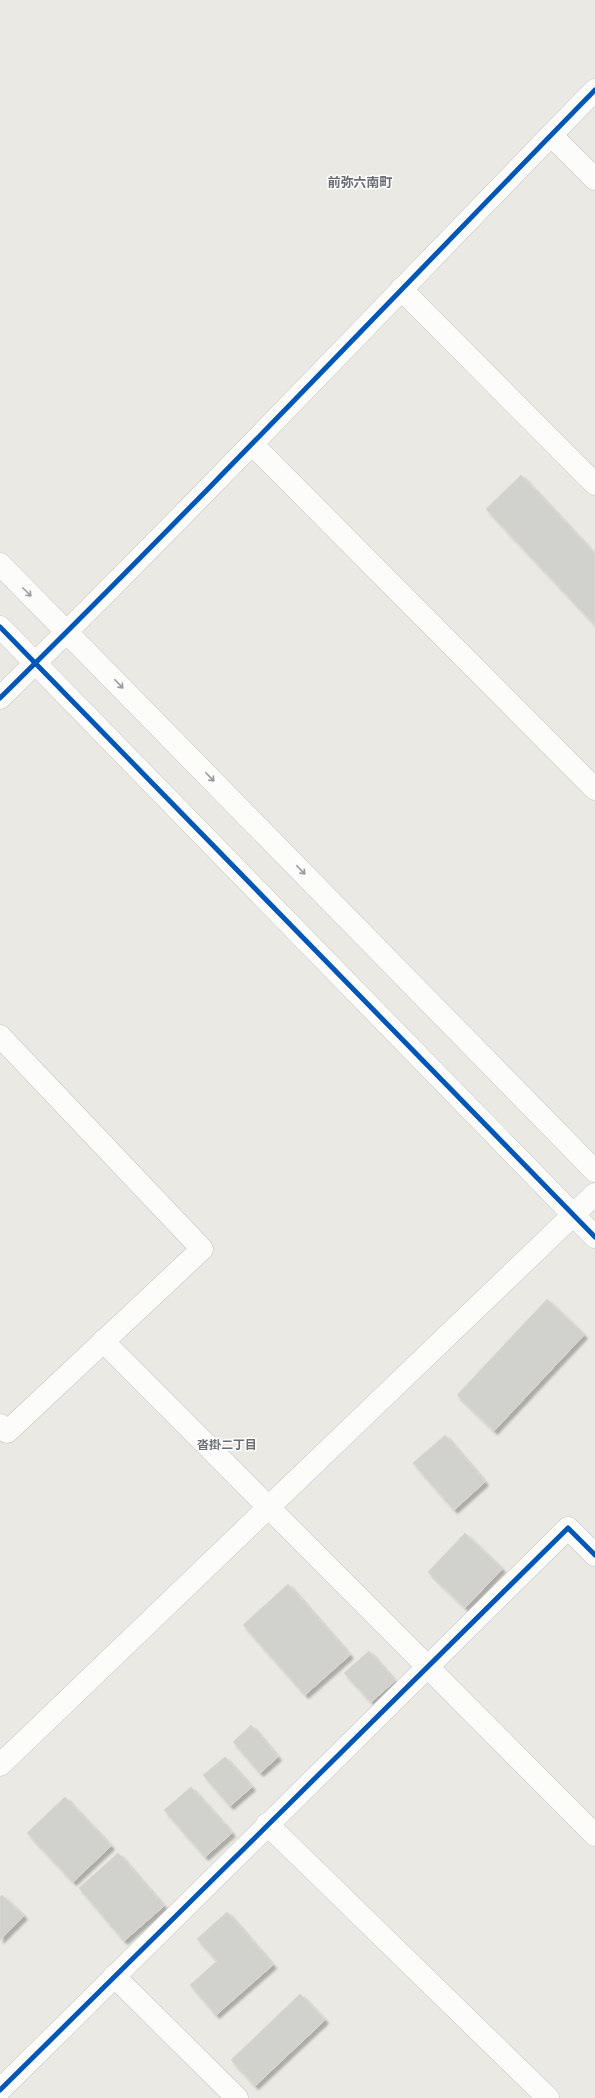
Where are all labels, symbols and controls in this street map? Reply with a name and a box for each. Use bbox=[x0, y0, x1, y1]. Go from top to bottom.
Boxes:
district label: 前弥六南町 bbox=[327, 174, 393, 190]
one-way arrow bbox=[23, 587, 32, 597]
one-way arrow bbox=[114, 679, 124, 689]
one-way arrow bbox=[205, 772, 214, 782]
one-way arrow bbox=[296, 865, 305, 875]
district label: 沓掛二丁目 bbox=[197, 1437, 257, 1452]

